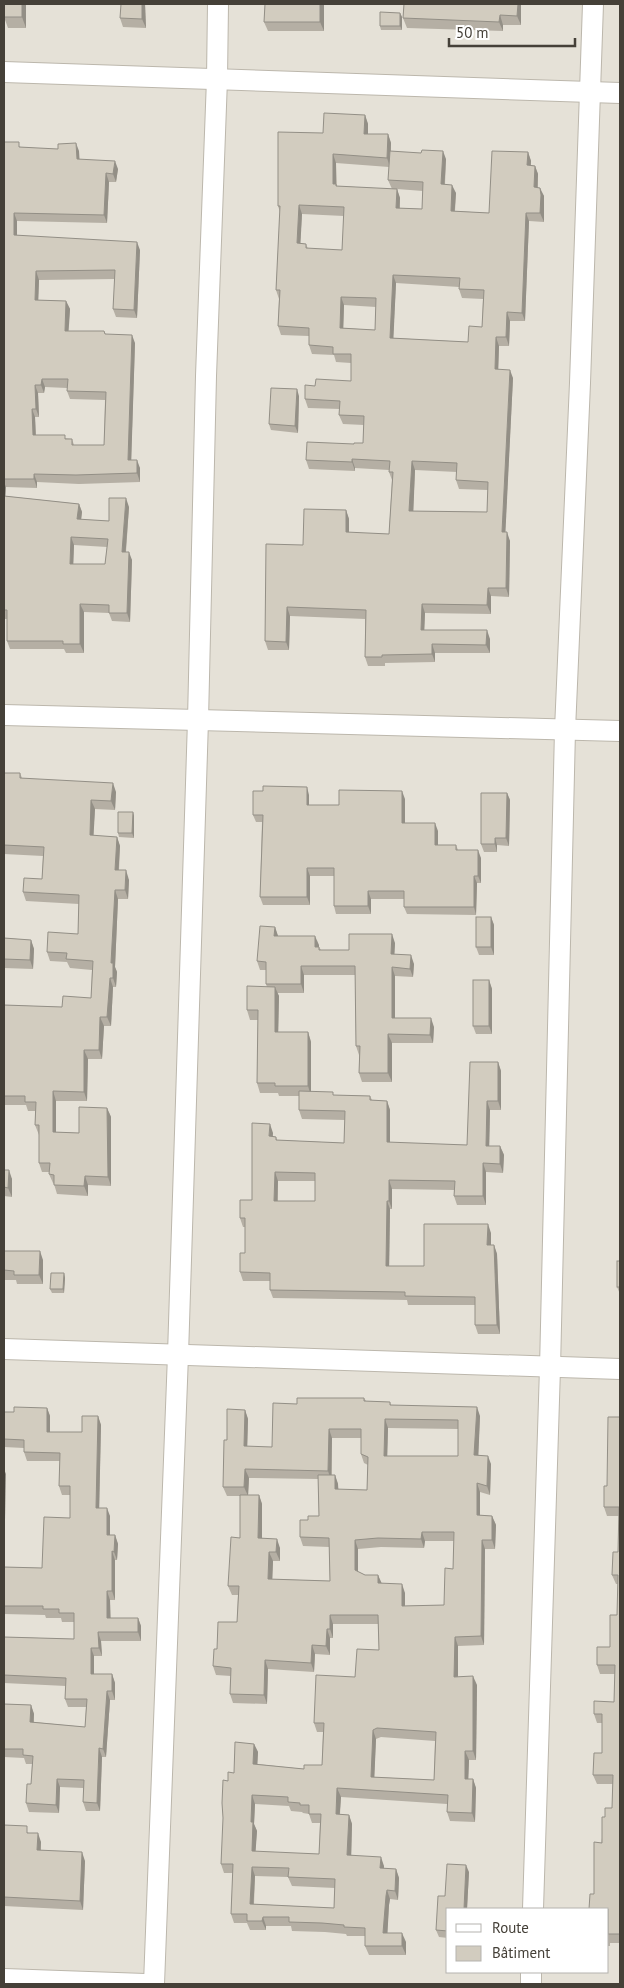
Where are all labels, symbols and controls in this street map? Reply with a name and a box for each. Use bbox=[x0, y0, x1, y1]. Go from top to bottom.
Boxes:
scale bar bbox=[449, 15, 575, 47]
text: 50 m bbox=[456, 23, 489, 42]
legend bbox=[446, 1908, 609, 1973]
text: Route bbox=[492, 1918, 529, 1937]
text: Bâtiment bbox=[492, 1943, 550, 1962]

